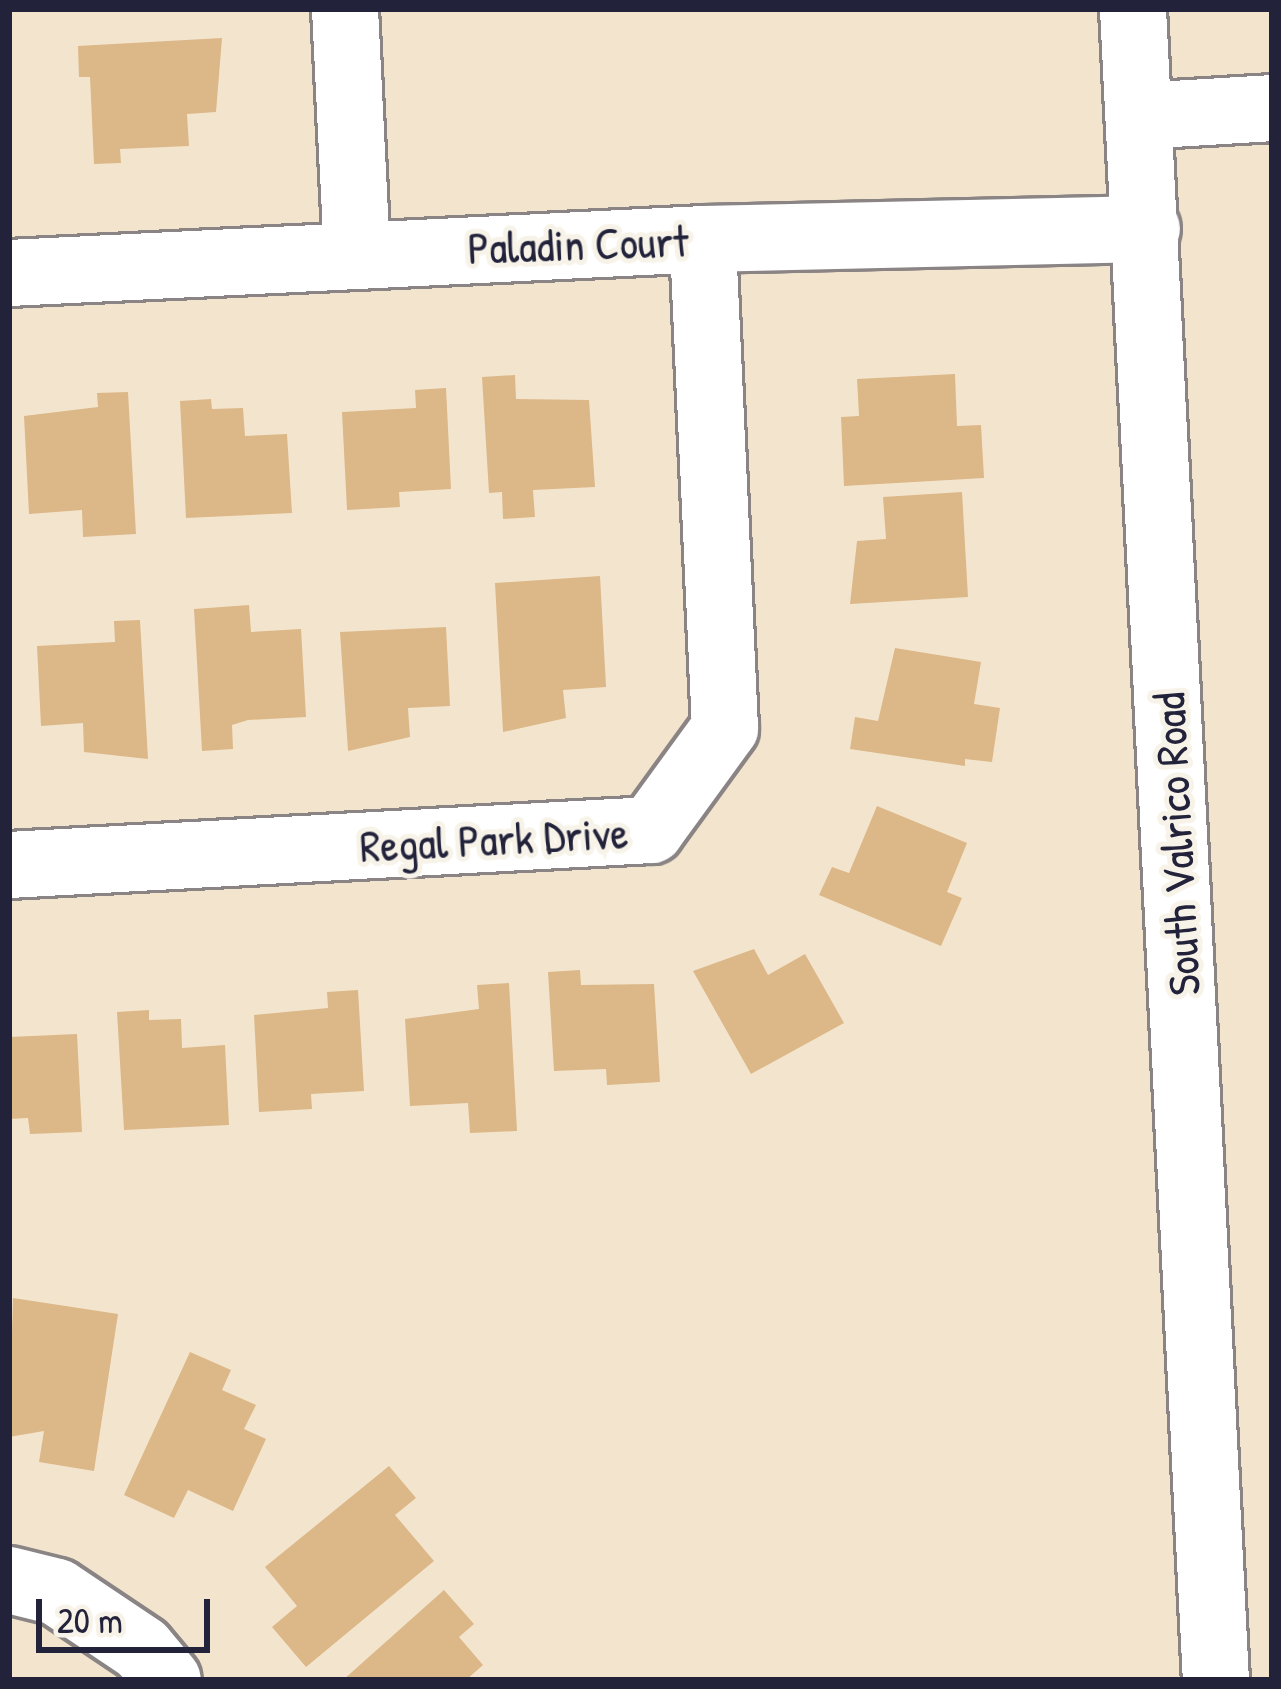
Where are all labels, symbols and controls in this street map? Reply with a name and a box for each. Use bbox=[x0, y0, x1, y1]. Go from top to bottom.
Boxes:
street label: Paladin Court bbox=[467, 213, 689, 275]
street label: South Valrico Road bbox=[1141, 691, 1211, 997]
street label: Regal Park Drive bbox=[358, 805, 630, 873]
scale bar bbox=[42, 1575, 216, 1649]
text: 20 m bbox=[57, 1595, 123, 1644]

